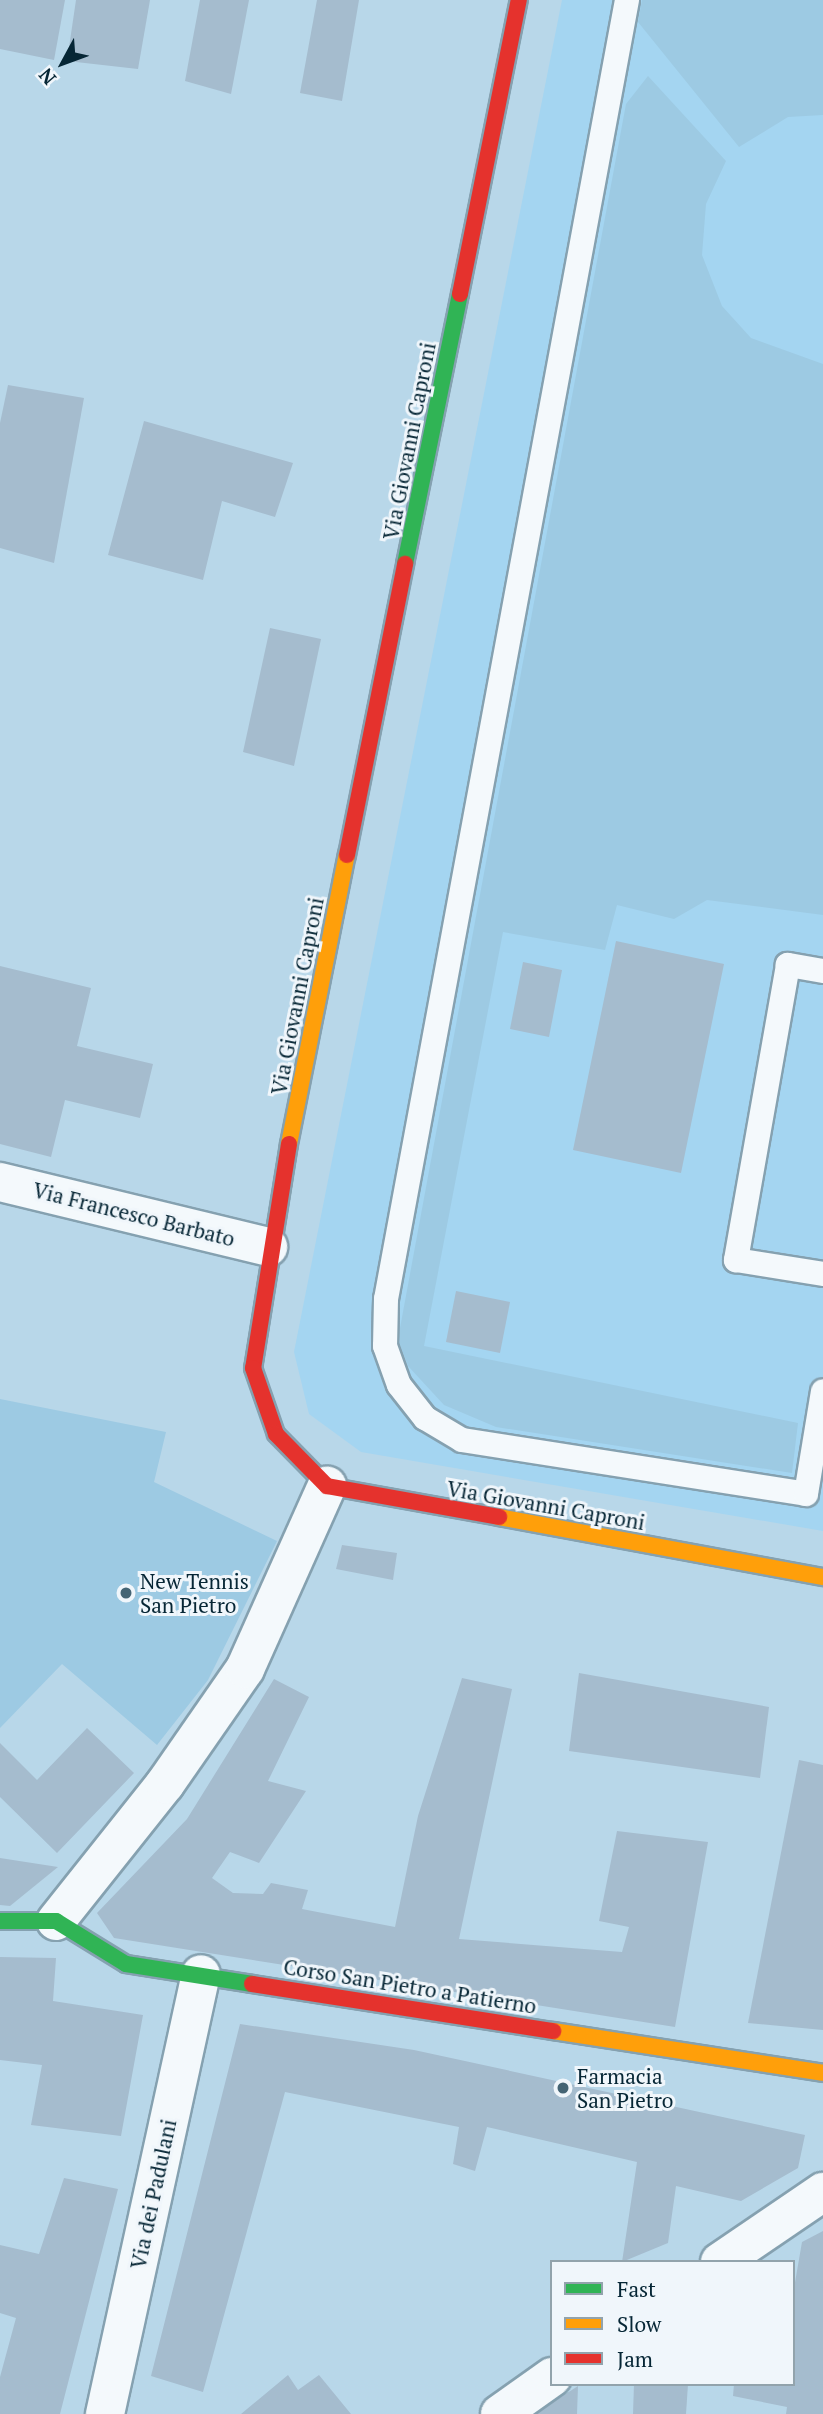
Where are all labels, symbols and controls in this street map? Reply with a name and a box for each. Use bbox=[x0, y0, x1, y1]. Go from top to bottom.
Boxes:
north arrow bbox=[28, 28, 98, 98]
text: N bbox=[33, 63, 61, 91]
street label: Via Giovanni Caproni bbox=[378, 340, 440, 542]
street label: Via Giovanni Caproni bbox=[266, 895, 328, 1097]
street label: Via Francesco Barbato bbox=[30, 1177, 238, 1251]
street label: Via Giovanni Caproni bbox=[445, 1475, 647, 1535]
place label: New Tennis San Pietro bbox=[140, 1568, 249, 1618]
marker: New Tennis San Pietro bbox=[118, 1585, 134, 1601]
street label: Corso San Pietro a Patierno bbox=[282, 1954, 538, 2018]
place label: Farmacia San Pietro bbox=[577, 2063, 673, 2113]
marker: Farmacia San Pietro bbox=[555, 2080, 571, 2096]
street label: Via dei Padulani bbox=[125, 2117, 181, 2271]
legend bbox=[550, 2260, 795, 2386]
text: Fast bbox=[617, 2275, 656, 2303]
text: Slow bbox=[617, 2310, 661, 2338]
text: Jam bbox=[617, 2345, 653, 2373]

